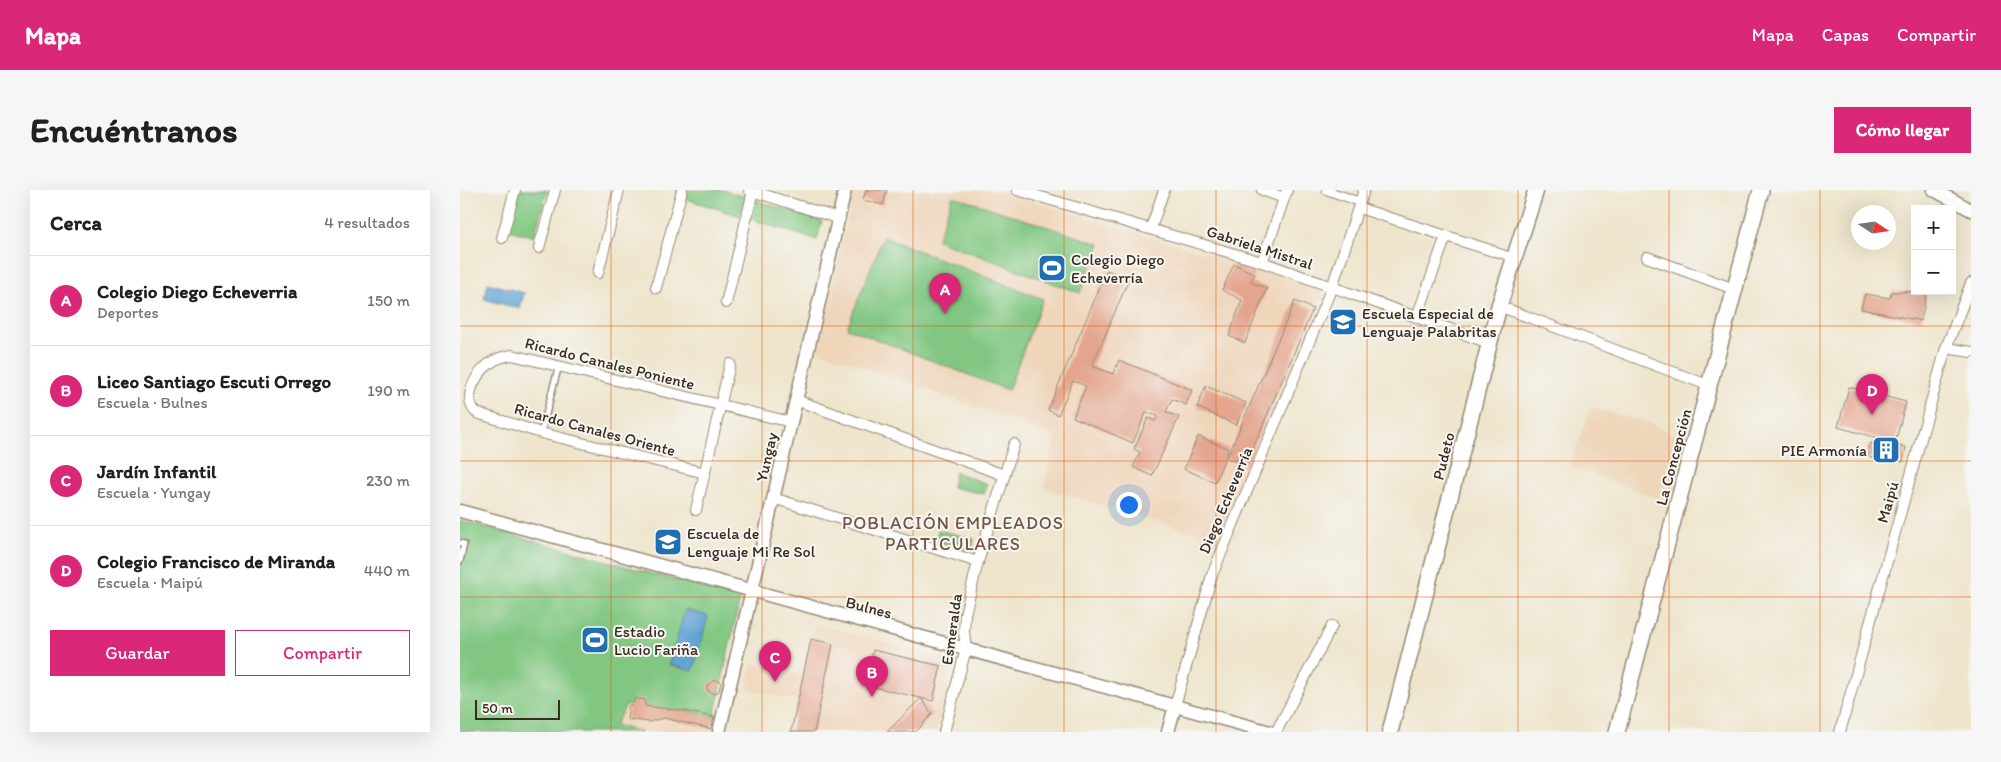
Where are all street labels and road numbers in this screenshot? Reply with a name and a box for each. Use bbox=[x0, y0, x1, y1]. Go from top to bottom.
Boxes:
street label: Gabriela Mistral bbox=[1204, 221, 1316, 274]
street label: Ricardo Canales Poniente bbox=[523, 333, 697, 394]
street label: Ricardo Canales Oriente bbox=[512, 399, 678, 460]
street label: La Concepción bbox=[1651, 406, 1696, 508]
street label: Yungay bbox=[752, 430, 781, 484]
street label: Pudeto bbox=[1428, 430, 1459, 482]
street label: Diego Echeverría bbox=[1194, 443, 1257, 557]
street label: Maipú bbox=[1873, 479, 1902, 525]
street label: Esmeralda bbox=[937, 591, 966, 666]
street label: Bulnes bbox=[844, 592, 894, 623]

